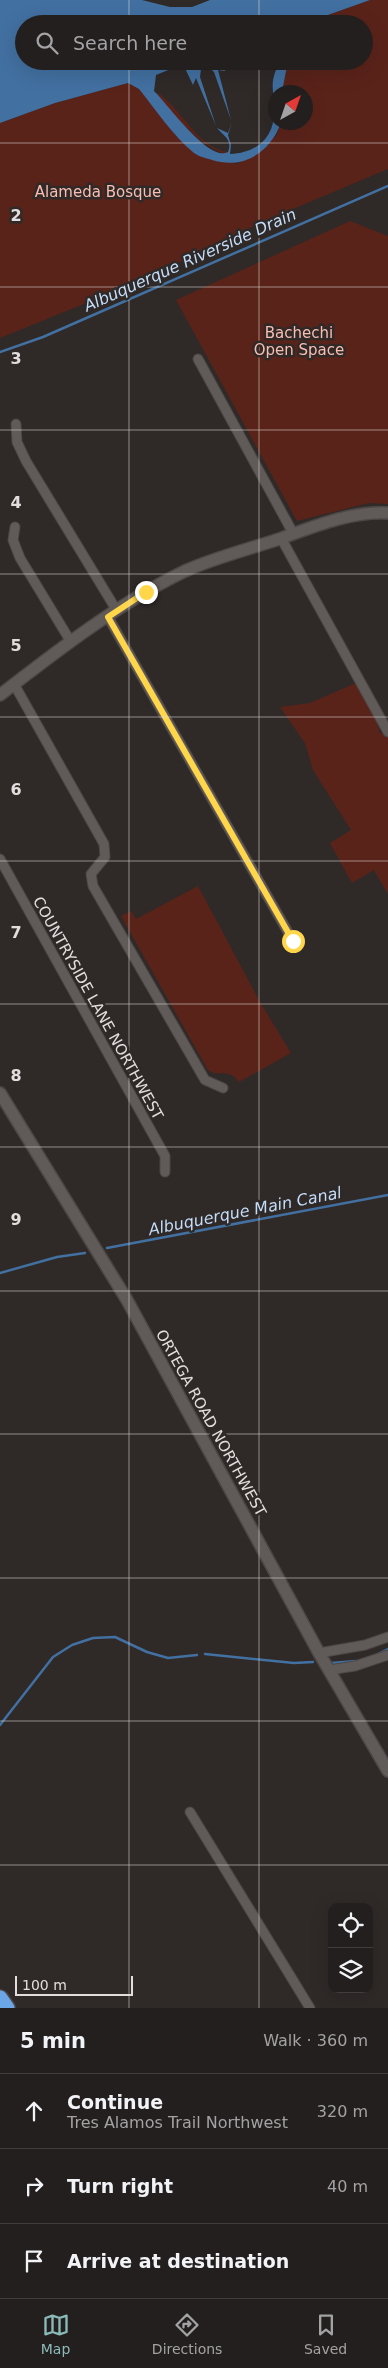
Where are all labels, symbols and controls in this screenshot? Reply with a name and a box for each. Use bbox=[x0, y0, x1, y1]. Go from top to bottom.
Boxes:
search box bbox=[15, 15, 373, 70]
icon: search bbox=[33, 29, 61, 57]
text: Search here bbox=[73, 32, 187, 54]
north arrow bbox=[268, 85, 313, 130]
park label: Alameda Bosque bbox=[35, 183, 161, 201]
water label: Albuquerque Riverside Drain bbox=[80, 204, 299, 316]
text: 2 bbox=[10, 206, 22, 225]
park label: Bachechi Open Space bbox=[254, 324, 344, 359]
text: 3 bbox=[10, 349, 22, 368]
text: 4 bbox=[10, 493, 22, 512]
route end bbox=[135, 581, 158, 604]
text: 5 bbox=[10, 636, 22, 655]
text: 6 bbox=[10, 780, 22, 799]
street label: COUNTRYSIDE LANE NORTHWEST bbox=[29, 893, 167, 1123]
text: 7 bbox=[10, 923, 22, 942]
route start bbox=[282, 930, 305, 953]
text: 8 bbox=[10, 1066, 22, 1085]
water label: Albuquerque Main Canal bbox=[146, 1183, 344, 1239]
text: 9 bbox=[10, 1210, 22, 1229]
street label: ORTEGA ROAD NORTHWEST bbox=[152, 1326, 270, 1520]
map controls bbox=[328, 1903, 373, 1993]
button: locate bbox=[328, 1903, 373, 1948]
button: layers bbox=[328, 1948, 373, 1993]
scale bar bbox=[15, 1973, 132, 1996]
text: 100 m bbox=[22, 1977, 67, 1993]
text: 5 min bbox=[20, 2029, 86, 2053]
text: Walk · 360 m bbox=[263, 2031, 368, 2050]
text: Continue bbox=[67, 2091, 163, 2113]
icon: ahead bbox=[20, 2097, 48, 2125]
text: 320 m bbox=[317, 2102, 368, 2121]
text: Tres Alamos Trail Northwest bbox=[67, 2113, 288, 2132]
icon: right bbox=[20, 2172, 48, 2200]
text: Turn right bbox=[67, 2175, 173, 2197]
text: 40 m bbox=[327, 2177, 368, 2196]
icon: arrive bbox=[20, 2247, 48, 2275]
text: Arrive at destination bbox=[67, 2250, 289, 2272]
tab: Map bbox=[41, 2311, 70, 2357]
tab: Directions bbox=[152, 2311, 222, 2357]
tab: Saved bbox=[304, 2311, 347, 2357]

